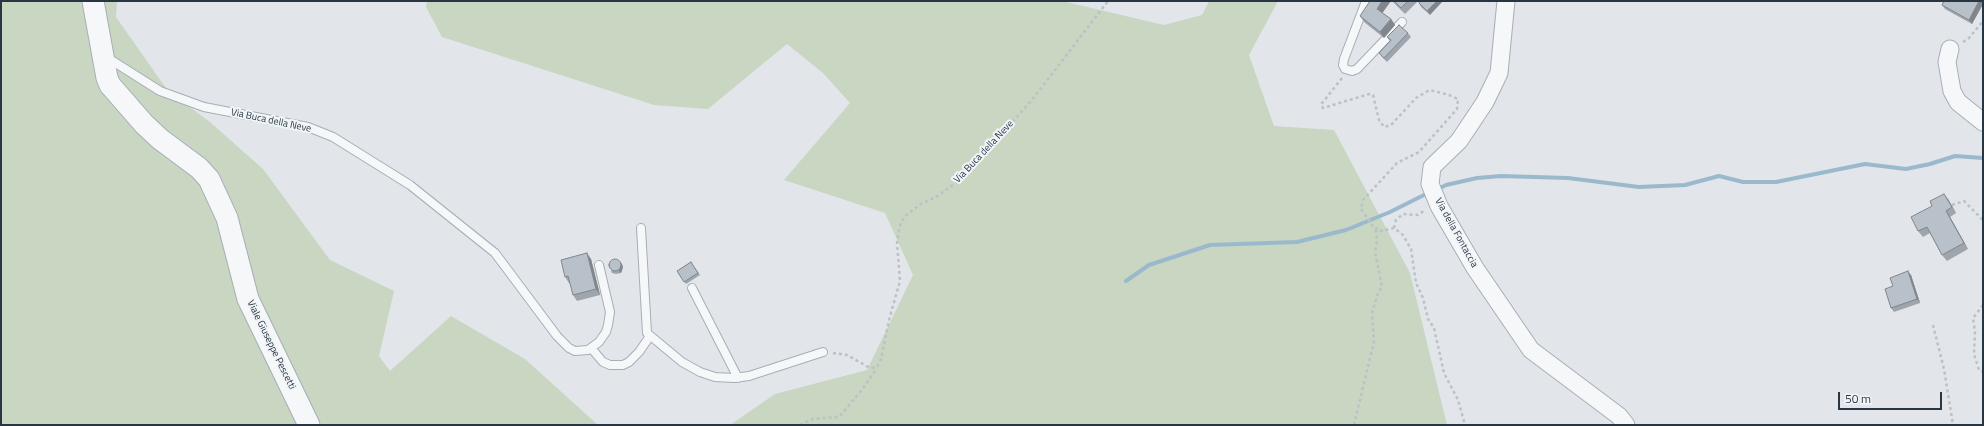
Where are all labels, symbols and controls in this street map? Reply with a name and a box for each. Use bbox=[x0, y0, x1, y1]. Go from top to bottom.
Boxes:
street label: Via Buca della Neve bbox=[230, 107, 312, 135]
street label: Via Buca della Neve bbox=[952, 118, 1016, 186]
street label: Via della Fontaccia bbox=[1432, 196, 1480, 270]
street label: Viale Giuseppe Pescetti bbox=[244, 298, 298, 392]
scale bar bbox=[1840, 384, 1944, 410]
text: 50 m bbox=[1845, 389, 1871, 408]

